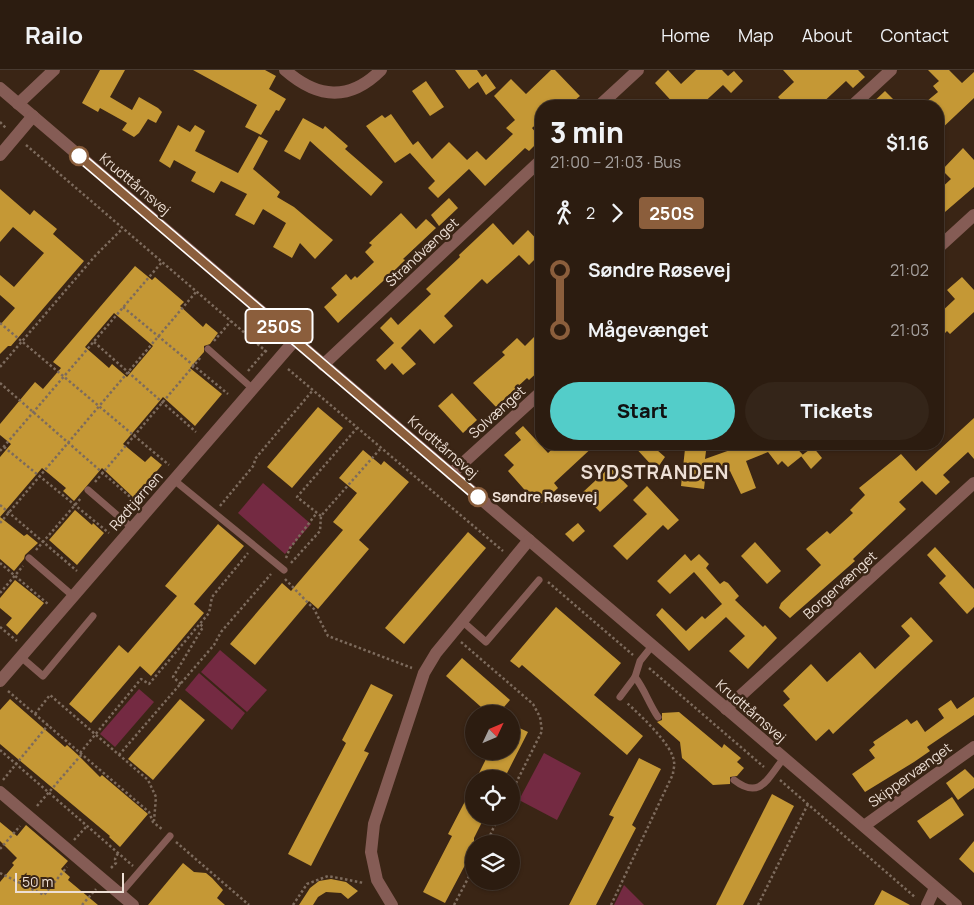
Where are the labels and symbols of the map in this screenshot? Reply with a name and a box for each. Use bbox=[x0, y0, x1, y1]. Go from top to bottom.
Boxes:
unlabelled marker bbox=[69, 146, 89, 166]
street label: Krudttårnsvej bbox=[96, 148, 175, 219]
street label: Strandvænget bbox=[381, 213, 463, 290]
line badge: 250S bbox=[244, 310, 314, 342]
street label: Solvænget bbox=[464, 381, 529, 442]
street label: Krudttårnsvej bbox=[404, 411, 482, 482]
district label: SYDSTRANDEN bbox=[581, 459, 729, 485]
street label: Rødtjørnen bbox=[105, 467, 167, 534]
marker: Søndre Røsevej bbox=[468, 487, 488, 507]
place label: Søndre Røsevej bbox=[492, 487, 597, 506]
street label: Borgervænget bbox=[799, 546, 881, 623]
street label: Krudttårnsvej bbox=[712, 675, 790, 746]
north arrow bbox=[465, 705, 520, 760]
street label: Skippervænget bbox=[864, 738, 956, 811]
scale bar bbox=[15, 870, 124, 893]

